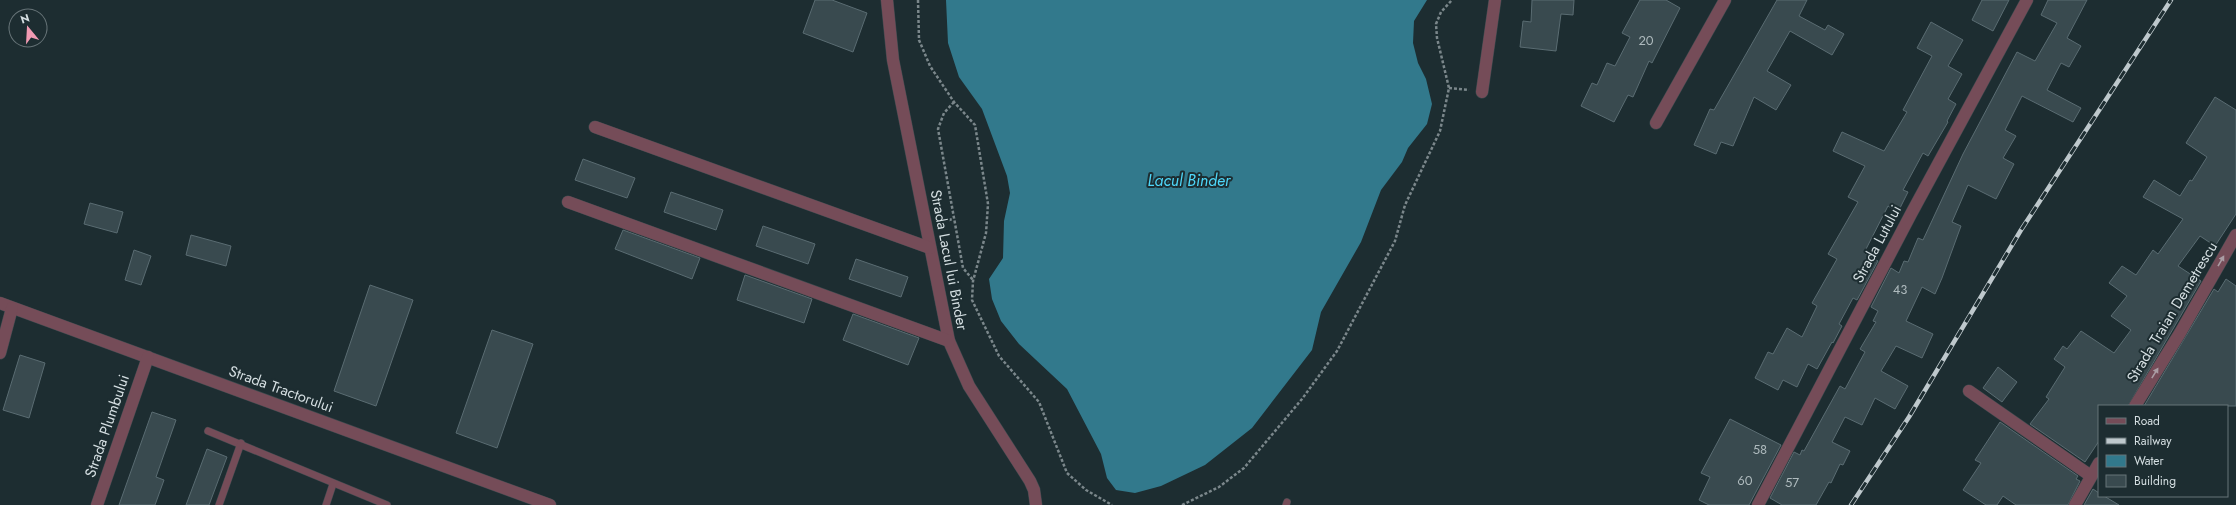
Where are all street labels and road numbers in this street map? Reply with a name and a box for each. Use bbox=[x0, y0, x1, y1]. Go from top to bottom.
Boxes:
street label: Strada Lacul lui Binder bbox=[925, 188, 974, 333]
street label: Strada Lutului bbox=[1847, 201, 1907, 287]
street label: Strada Traian Demetrescu bbox=[2121, 237, 2223, 387]
street label: Strada Tractorului bbox=[226, 360, 336, 418]
street label: Strada Plumbului bbox=[79, 372, 135, 480]

